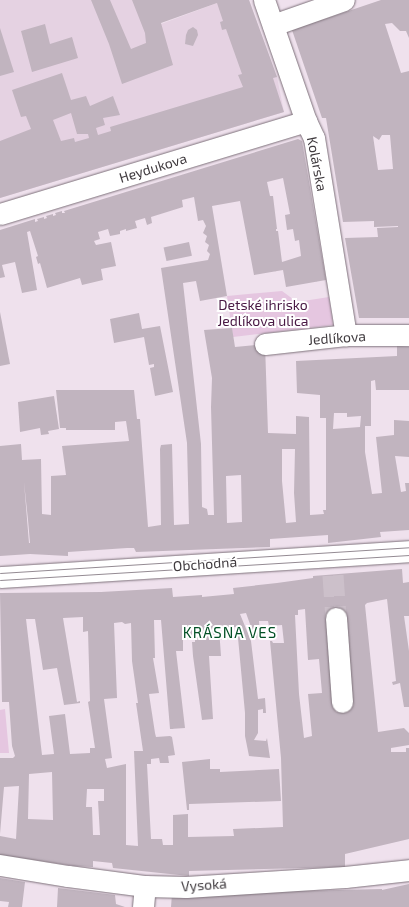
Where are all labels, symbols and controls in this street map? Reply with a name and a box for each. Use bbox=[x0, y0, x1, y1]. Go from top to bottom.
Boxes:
street label: Kolárska bbox=[303, 135, 331, 193]
street label: Heydukova bbox=[117, 150, 189, 186]
park label: Detské ihrisko Jedlíkova ulica bbox=[217, 297, 309, 330]
street label: Jedlíkova bbox=[308, 328, 366, 348]
street label: Obchodná bbox=[172, 553, 238, 575]
district label: KRÁSNA VES bbox=[182, 624, 278, 642]
street label: Vysoká bbox=[181, 875, 227, 895]

